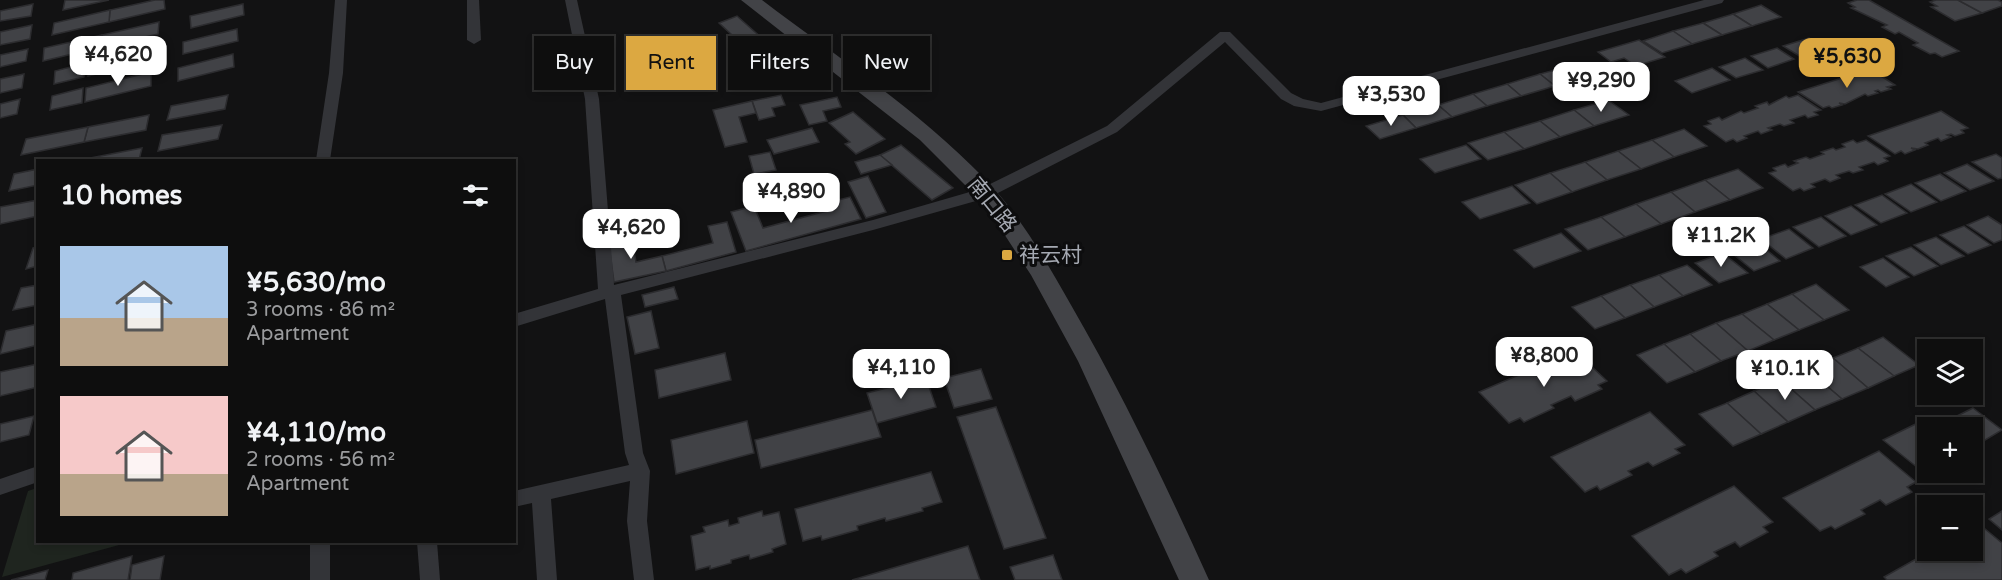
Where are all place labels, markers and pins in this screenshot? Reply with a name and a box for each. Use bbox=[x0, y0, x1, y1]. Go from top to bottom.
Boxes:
pin: ¥4,620 bbox=[69, 36, 167, 87]
pin: ¥5,630 bbox=[1798, 38, 1896, 89]
pin: ¥9,290 bbox=[1552, 62, 1650, 113]
pin: ¥3,530 bbox=[1342, 76, 1440, 127]
pin: ¥4,890 bbox=[742, 173, 840, 224]
pin: ¥4,620 bbox=[582, 209, 680, 260]
pin: ¥11.2K bbox=[1672, 217, 1770, 268]
place label: 祥云村 bbox=[1019, 243, 1082, 268]
marker: 祥云村 bbox=[1000, 248, 1014, 262]
pin: ¥8,800 bbox=[1495, 337, 1593, 388]
pin: ¥4,110 bbox=[852, 349, 950, 400]
pin: ¥10.1K bbox=[1736, 350, 1834, 401]

